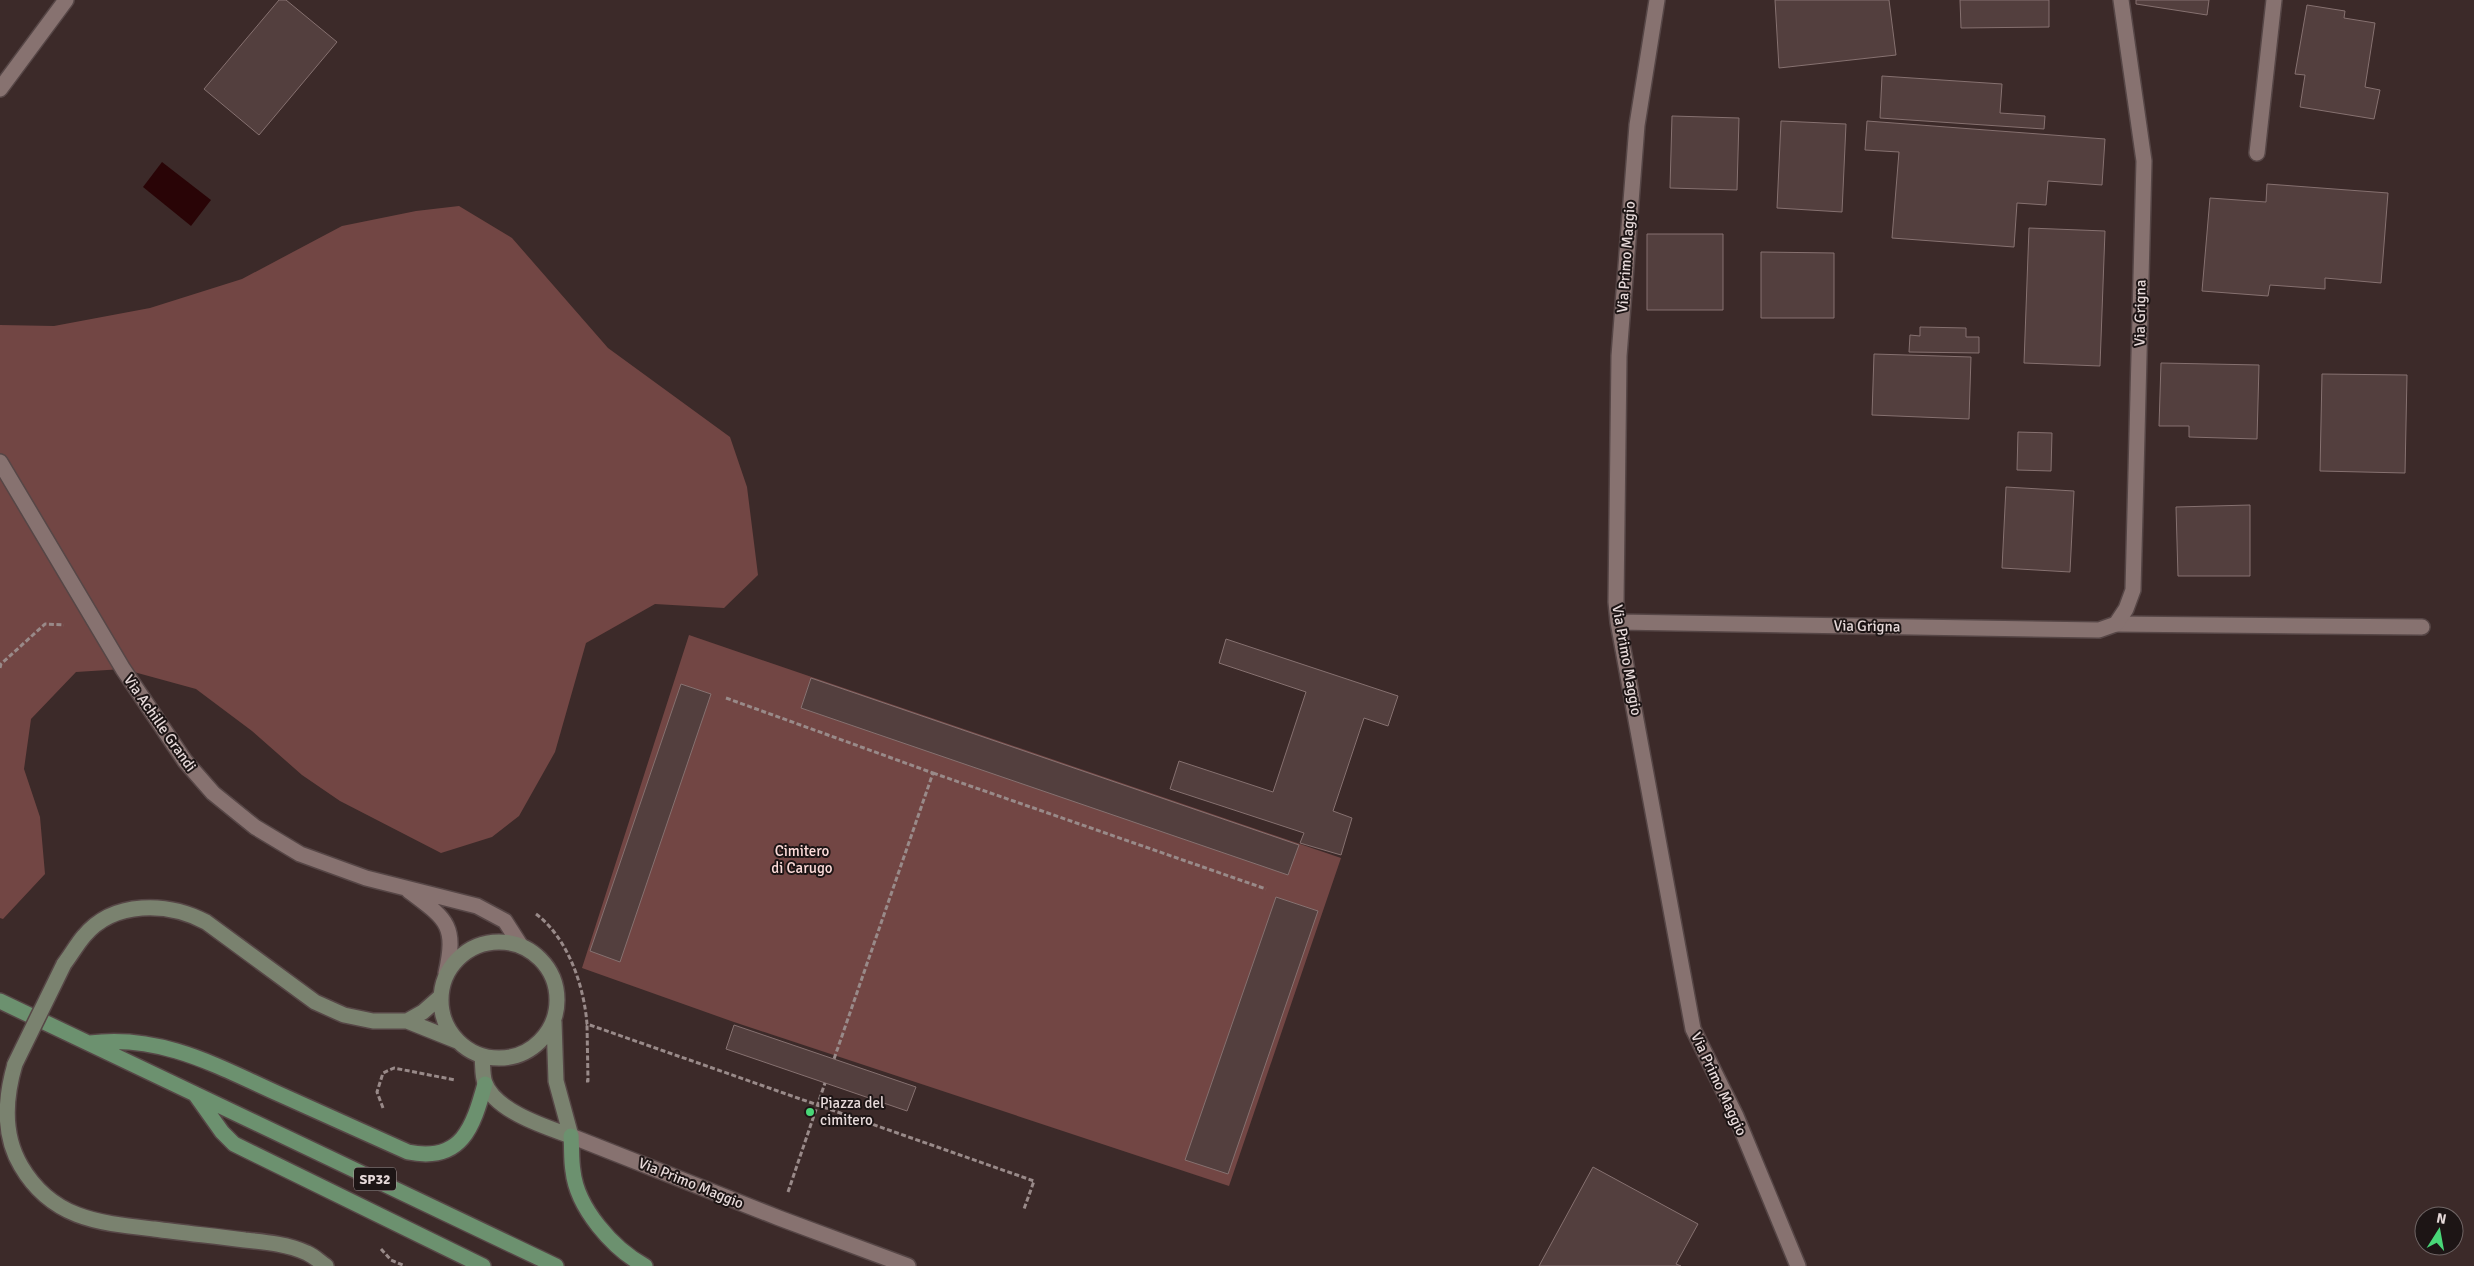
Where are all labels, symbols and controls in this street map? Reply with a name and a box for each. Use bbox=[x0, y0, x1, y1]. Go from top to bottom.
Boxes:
street label: Via Primo Maggio bbox=[1613, 200, 1639, 314]
street label: Via Grigna bbox=[2130, 279, 2150, 347]
street label: Via Primo Maggio bbox=[1608, 603, 1646, 717]
street label: Via Grigna bbox=[1833, 616, 1901, 636]
street label: Via Achille Grandi bbox=[120, 671, 200, 775]
park label: Cimitero di Carugo bbox=[771, 842, 833, 877]
street label: Via Primo Maggio bbox=[1687, 1029, 1751, 1139]
place label: Piazza del cimitero bbox=[820, 1094, 884, 1129]
marker: Piazza del cimitero bbox=[804, 1106, 816, 1118]
street label: Via Primo Maggio bbox=[636, 1154, 747, 1212]
road number: SP32 bbox=[354, 1168, 396, 1190]
north arrow bbox=[2414, 1206, 2464, 1256]
text: N bbox=[2435, 1209, 2448, 1228]

